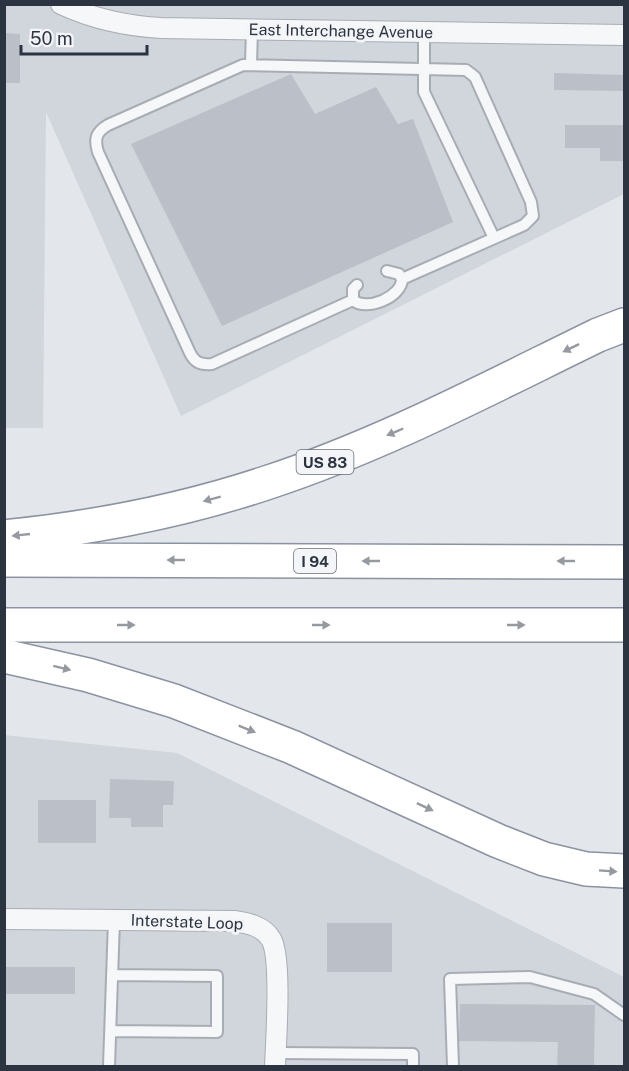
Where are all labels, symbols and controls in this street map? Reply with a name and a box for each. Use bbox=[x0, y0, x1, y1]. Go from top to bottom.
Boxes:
scale bar bbox=[21, 18, 147, 56]
street label: East Interchange Avenue bbox=[249, 20, 433, 42]
text: 50 m bbox=[30, 28, 73, 49]
one-way arrow bbox=[562, 343, 580, 353]
one-way arrow bbox=[386, 428, 404, 438]
road number: US 83 bbox=[296, 450, 354, 474]
one-way arrow bbox=[203, 494, 221, 504]
one-way arrow bbox=[11, 530, 30, 540]
road number: I 94 bbox=[294, 549, 336, 573]
one-way arrow bbox=[167, 555, 186, 565]
one-way arrow bbox=[362, 556, 381, 566]
one-way arrow bbox=[557, 557, 576, 566]
one-way arrow bbox=[117, 620, 136, 630]
one-way arrow bbox=[312, 620, 331, 630]
one-way arrow bbox=[507, 620, 526, 630]
one-way arrow bbox=[53, 664, 71, 674]
one-way arrow bbox=[238, 725, 256, 734]
one-way arrow bbox=[417, 803, 434, 812]
one-way arrow bbox=[599, 866, 618, 875]
street label: Interstate Loop bbox=[130, 911, 244, 933]

